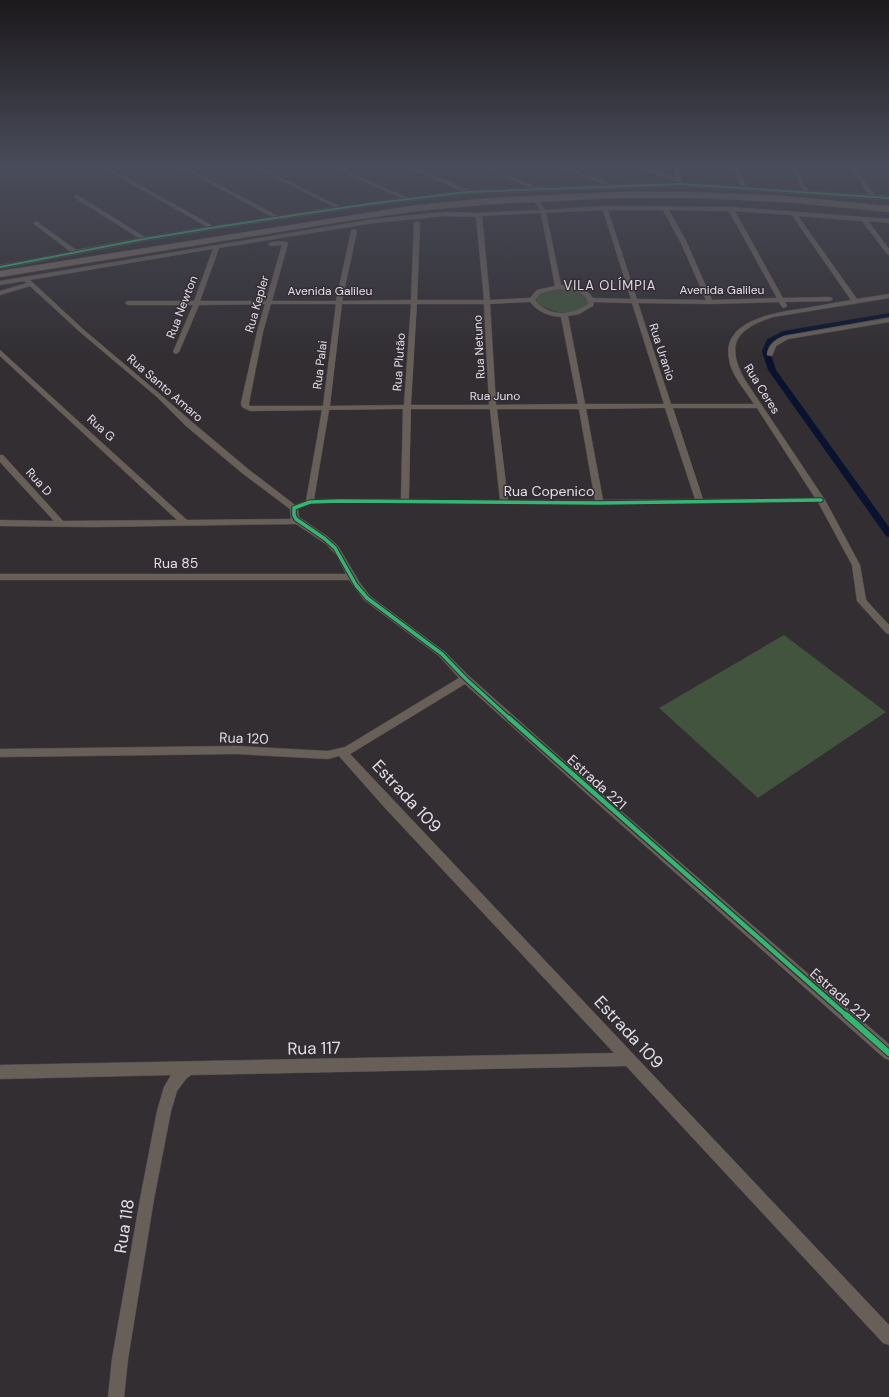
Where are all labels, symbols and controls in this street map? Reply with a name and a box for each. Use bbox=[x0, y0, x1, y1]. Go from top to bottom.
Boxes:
street label: Rua Newton bbox=[163, 273, 201, 341]
street label: Rua Kepler bbox=[241, 273, 273, 334]
district label: VILA OLÍMPIA bbox=[564, 276, 656, 294]
street label: Avenida Galileu bbox=[680, 282, 764, 298]
street label: Avenida Galileu bbox=[288, 283, 372, 299]
street label: Rua Netuno bbox=[469, 315, 489, 379]
street label: Rua Uranio bbox=[645, 321, 679, 383]
street label: Rua Plutão bbox=[389, 332, 409, 392]
street label: Rua Palai bbox=[309, 340, 331, 390]
street label: Rua Santo Amaro bbox=[124, 351, 206, 425]
street label: Rua Ceres bbox=[740, 361, 784, 417]
street label: Rua Juno bbox=[470, 388, 520, 404]
street label: Rua G bbox=[83, 411, 119, 445]
street label: Rua D bbox=[22, 465, 56, 499]
street label: Rua Copenico bbox=[504, 482, 594, 500]
street label: Rua 85 bbox=[154, 554, 198, 572]
street label: Rua 120 bbox=[219, 728, 269, 748]
street label: Estrada 221 bbox=[564, 751, 630, 813]
street label: Estrada 109 bbox=[368, 755, 446, 837]
street label: Estrada 221 bbox=[806, 964, 874, 1026]
street label: Estrada 109 bbox=[590, 991, 668, 1073]
street label: Rua 117 bbox=[287, 1037, 341, 1059]
street label: Rua 118 bbox=[109, 1197, 139, 1255]

